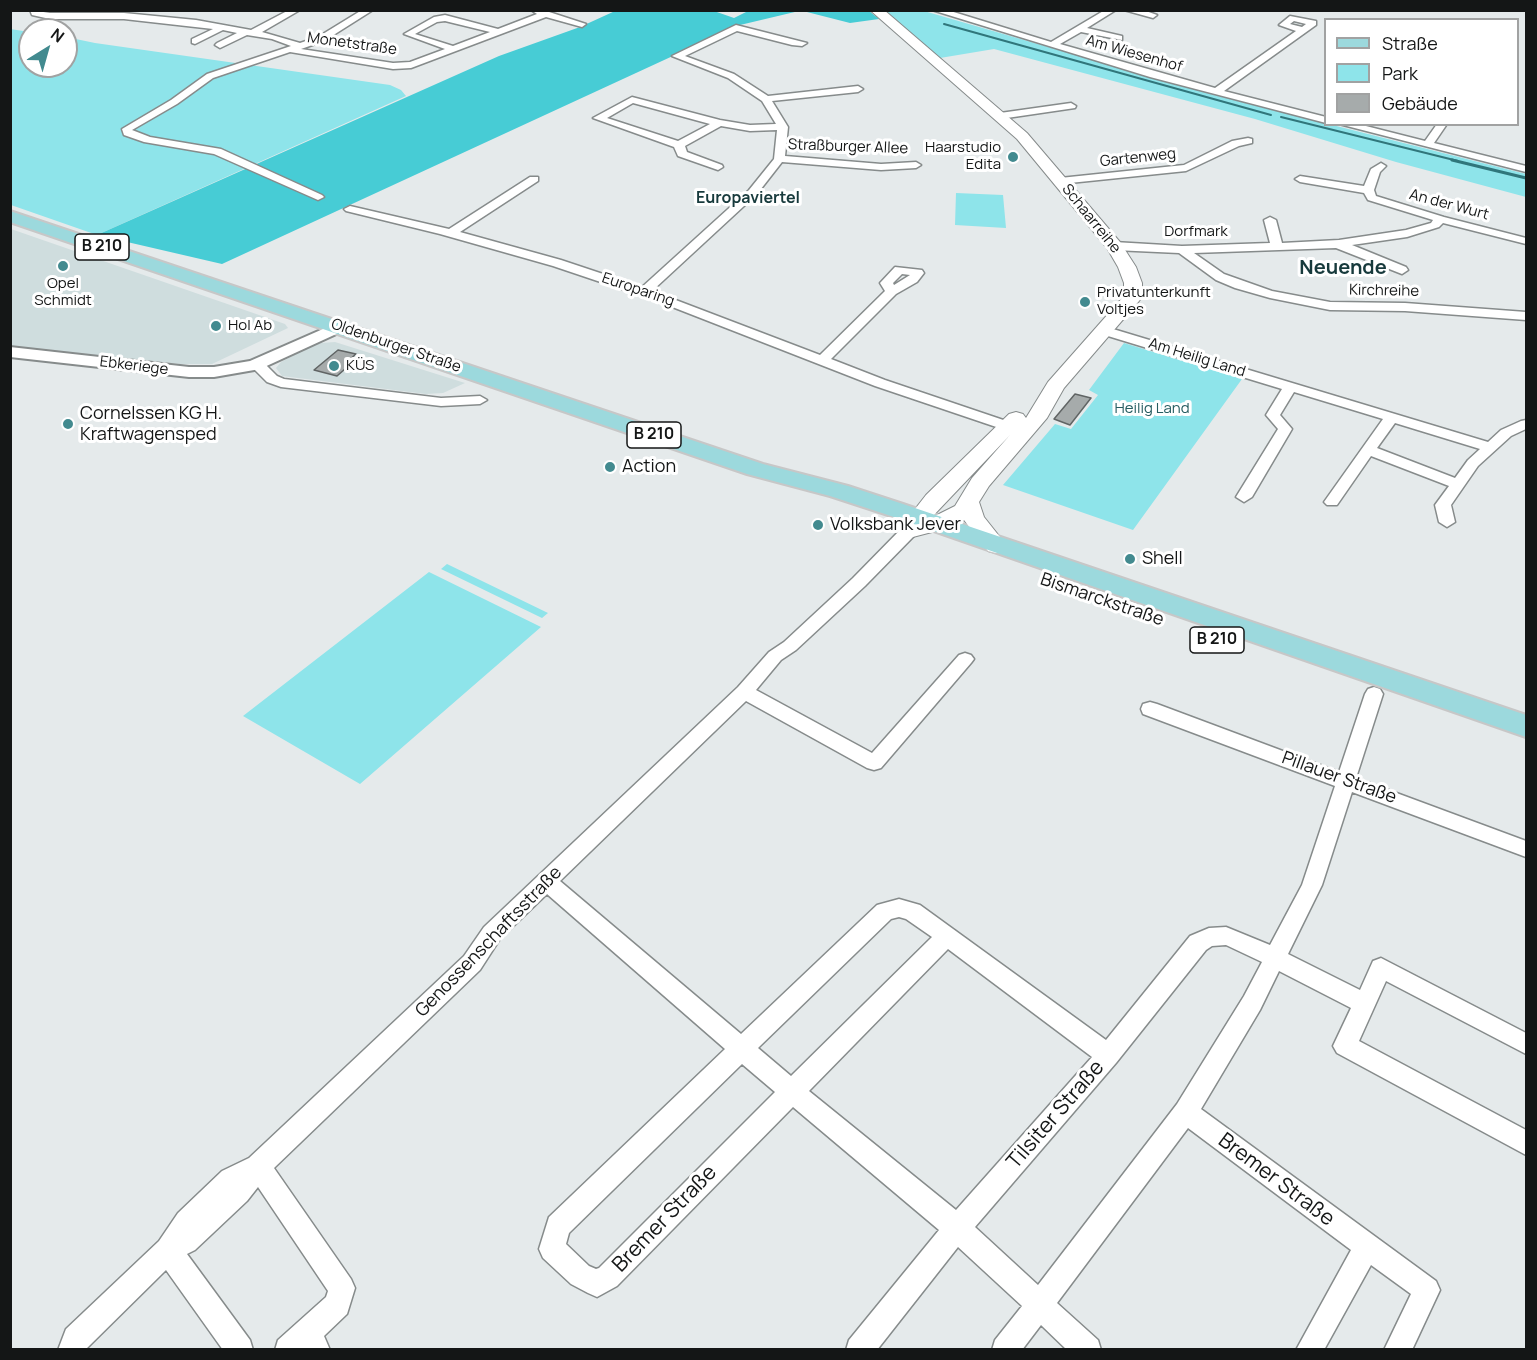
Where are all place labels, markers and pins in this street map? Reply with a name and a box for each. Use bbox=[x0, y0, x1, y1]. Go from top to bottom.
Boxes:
place label: Haarstudio Edita bbox=[925, 139, 1001, 174]
marker: Haarstudio Edita bbox=[1006, 150, 1020, 164]
marker: Opel Schmidt bbox=[56, 259, 70, 273]
place label: Opel Schmidt bbox=[34, 275, 92, 310]
place label: Privatunterkunft Voltjes bbox=[1097, 284, 1211, 319]
marker: Privatunterkunft Voltjes bbox=[1078, 295, 1092, 309]
place label: Hol Ab bbox=[228, 317, 272, 335]
marker: Hol Ab bbox=[209, 319, 223, 333]
place label: KÜS bbox=[346, 357, 374, 375]
marker: KÜS bbox=[327, 359, 341, 373]
place label: Cornelssen KG H. Kraftwagensped bbox=[80, 403, 222, 446]
marker: Cornelssen KG H. Kraftwagensped bbox=[61, 417, 75, 431]
place label: Action bbox=[622, 456, 676, 478]
marker: Action bbox=[603, 460, 617, 474]
place label: Volksbank Jever bbox=[830, 514, 961, 536]
marker: Volksbank Jever bbox=[811, 518, 825, 532]
place label: Shell bbox=[1142, 548, 1183, 570]
marker: Shell bbox=[1123, 552, 1137, 566]

